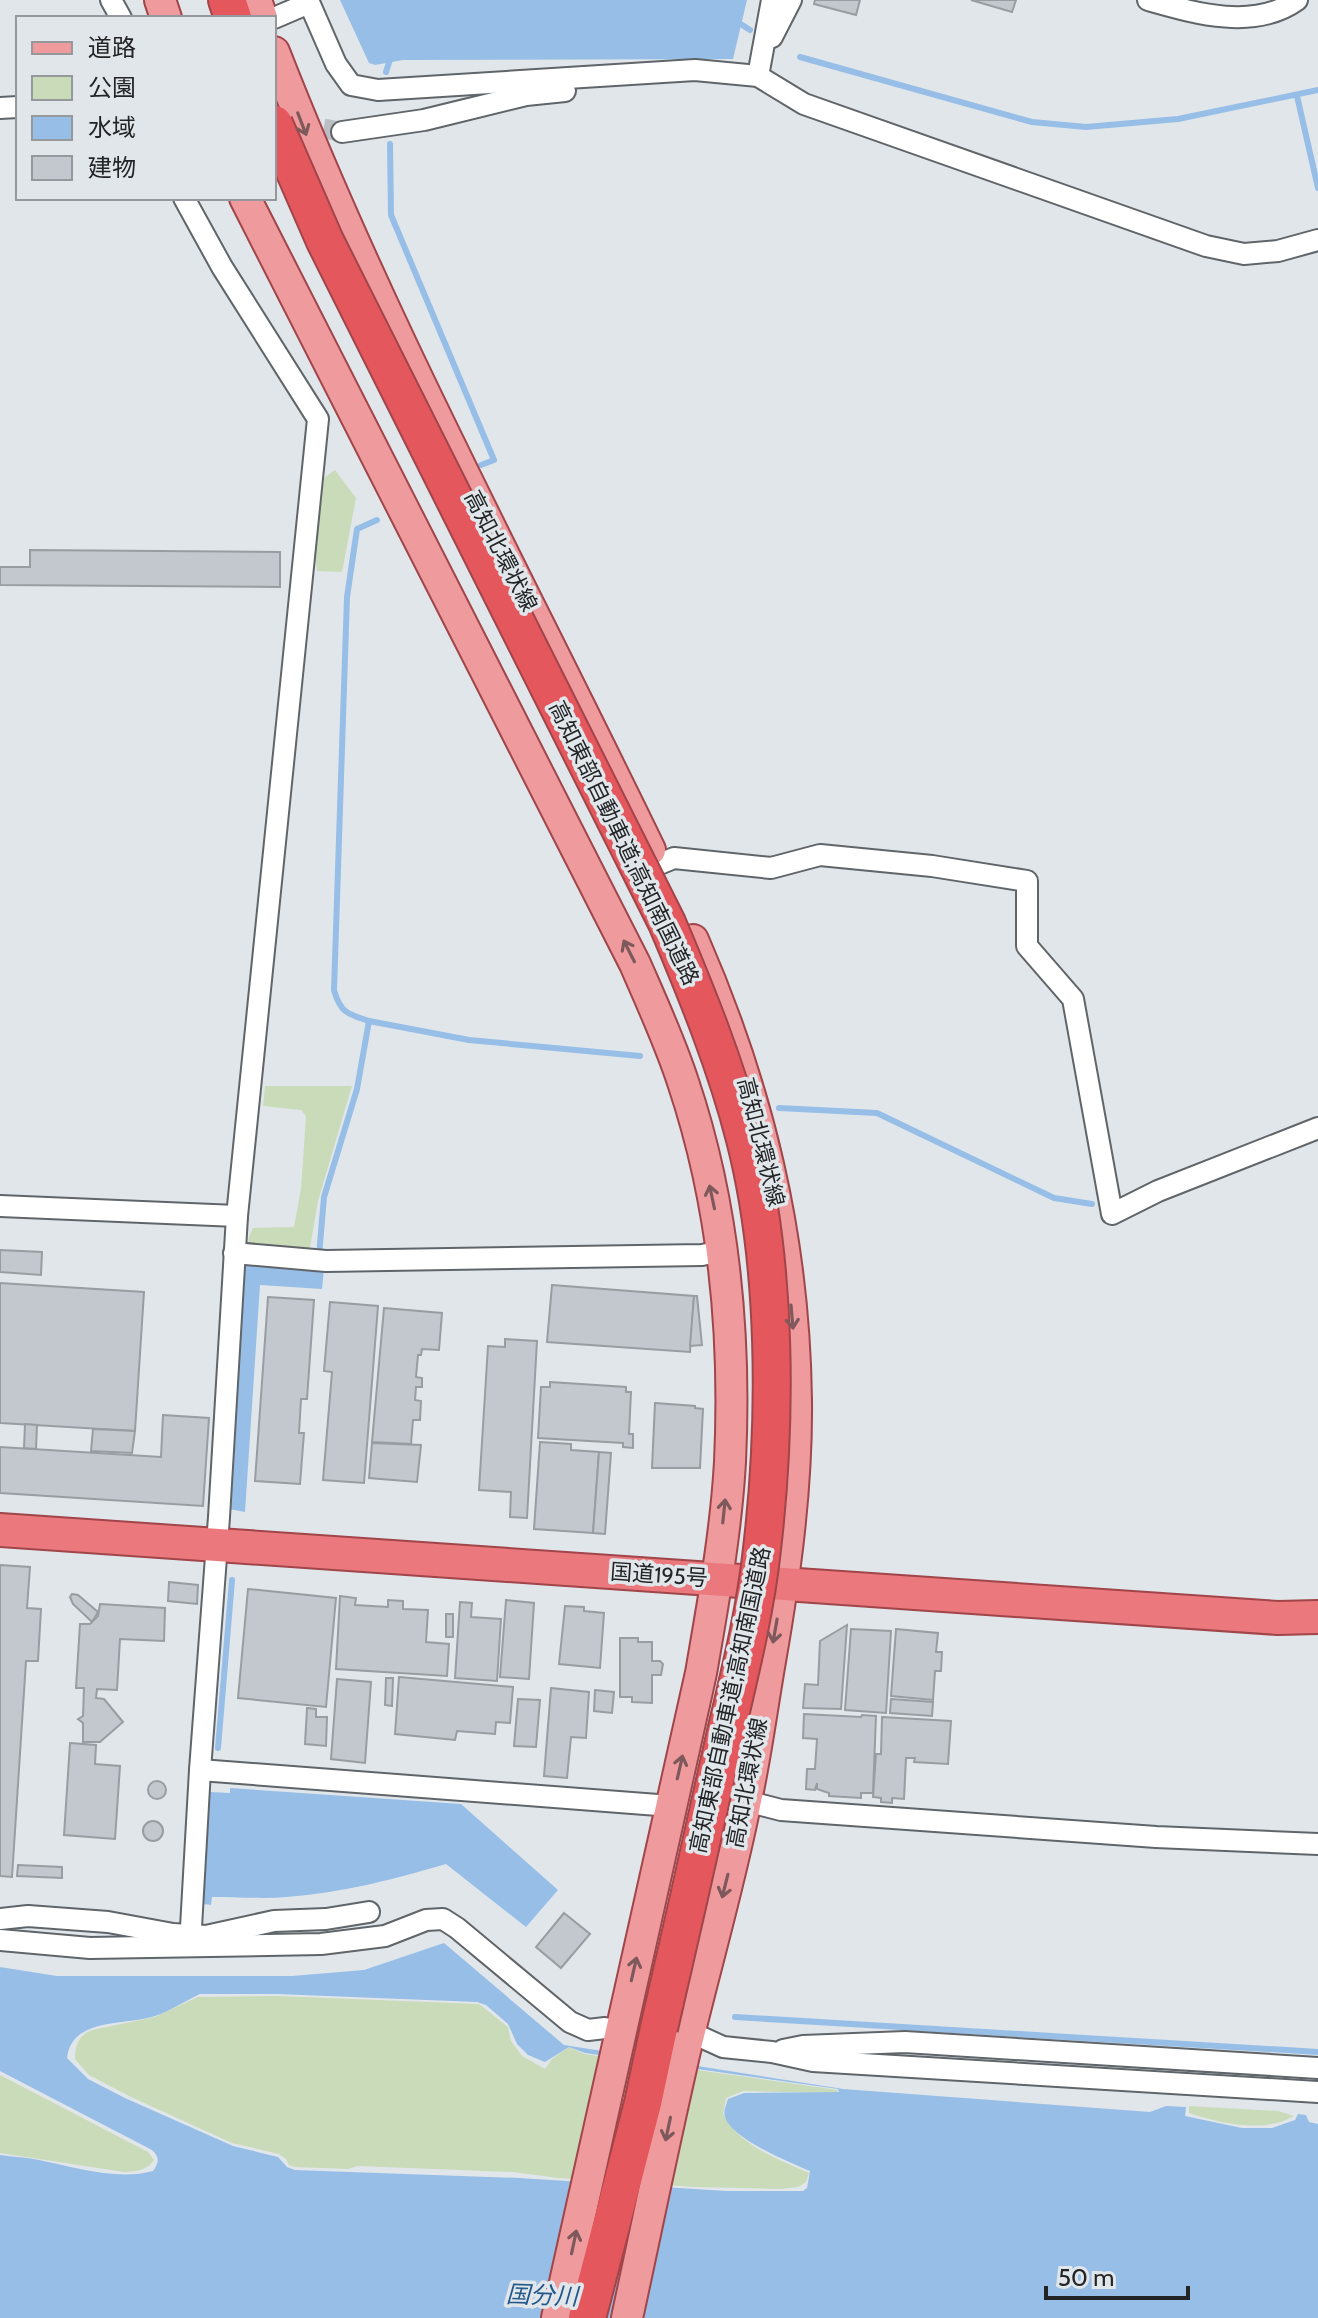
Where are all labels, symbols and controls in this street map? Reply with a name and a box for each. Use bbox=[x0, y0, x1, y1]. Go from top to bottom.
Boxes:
legend bbox=[16, 16, 276, 200]
text: 道路 bbox=[88, 33, 136, 62]
text: 公園 bbox=[88, 73, 136, 102]
one-way arrow bbox=[296, 111, 310, 136]
text: 水域 bbox=[88, 113, 136, 142]
text: 建物 bbox=[88, 153, 136, 182]
street label: 高知北環状線 bbox=[459, 486, 543, 616]
street label: 高知東部自動車道;高知南国道路 bbox=[543, 697, 705, 989]
one-way arrow bbox=[621, 940, 636, 964]
street label: 高知北環状線 bbox=[732, 1075, 790, 1209]
one-way arrow bbox=[704, 1185, 719, 1210]
one-way arrow bbox=[784, 1303, 799, 1330]
one-way arrow bbox=[717, 1498, 732, 1525]
street label: 高知東部自動車道;高知南国道路 bbox=[684, 1544, 776, 1856]
street label: 国道195号 bbox=[609, 1558, 709, 1592]
one-way arrow bbox=[767, 1618, 782, 1643]
street label: 高知北環状線 bbox=[721, 1716, 773, 1850]
one-way arrow bbox=[673, 1755, 688, 1780]
one-way arrow bbox=[717, 1873, 732, 1899]
one-way arrow bbox=[627, 1957, 642, 1983]
one-way arrow bbox=[660, 2116, 675, 2141]
one-way arrow bbox=[567, 2229, 582, 2255]
scale bar bbox=[1046, 2250, 1188, 2300]
text: 50 m bbox=[1058, 2263, 1114, 2292]
water label: 国分川 bbox=[506, 2279, 581, 2311]

